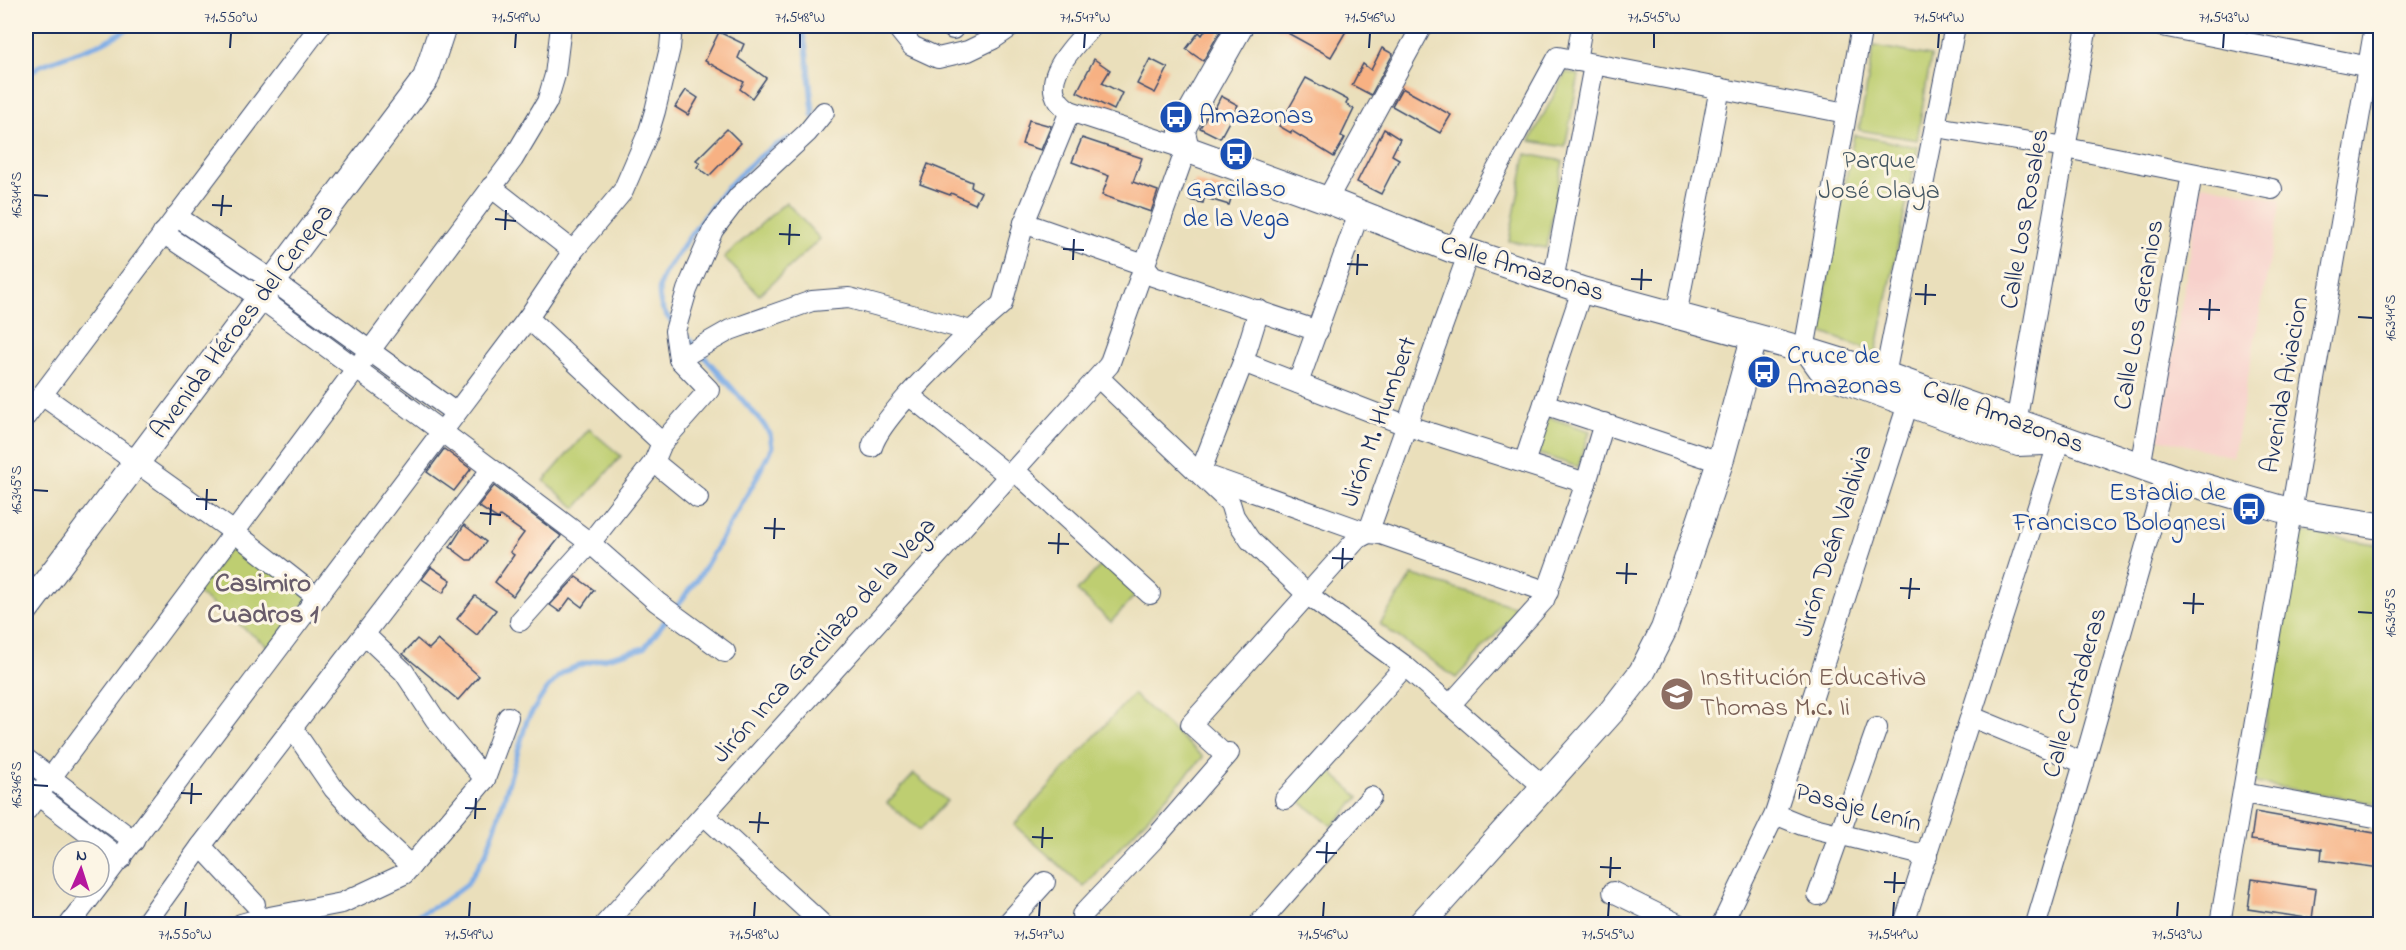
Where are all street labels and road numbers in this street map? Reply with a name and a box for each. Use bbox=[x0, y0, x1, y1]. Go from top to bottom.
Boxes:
street label: Calle Los Rosales bbox=[1991, 126, 2061, 312]
street label: Avenida Héroes del Cenepa bbox=[142, 196, 344, 448]
street label: Calle Los Geranios bbox=[2105, 217, 2175, 413]
street label: Calle Amazonas bbox=[1435, 227, 1609, 313]
street label: Avenida Aviacion bbox=[2252, 294, 2320, 476]
street label: Jirón M. Humbert bbox=[1332, 332, 1428, 512]
street label: Calle Amazonas bbox=[1917, 371, 2089, 465]
street label: Jirón Deán Valdivia bbox=[1786, 440, 1884, 642]
street label: Jirón Inca Garcilazo de la Vega bbox=[704, 509, 946, 773]
street label: Calle Cortaderas bbox=[2034, 603, 2118, 783]
street label: Pasaje Lenín bbox=[1790, 774, 1926, 844]

